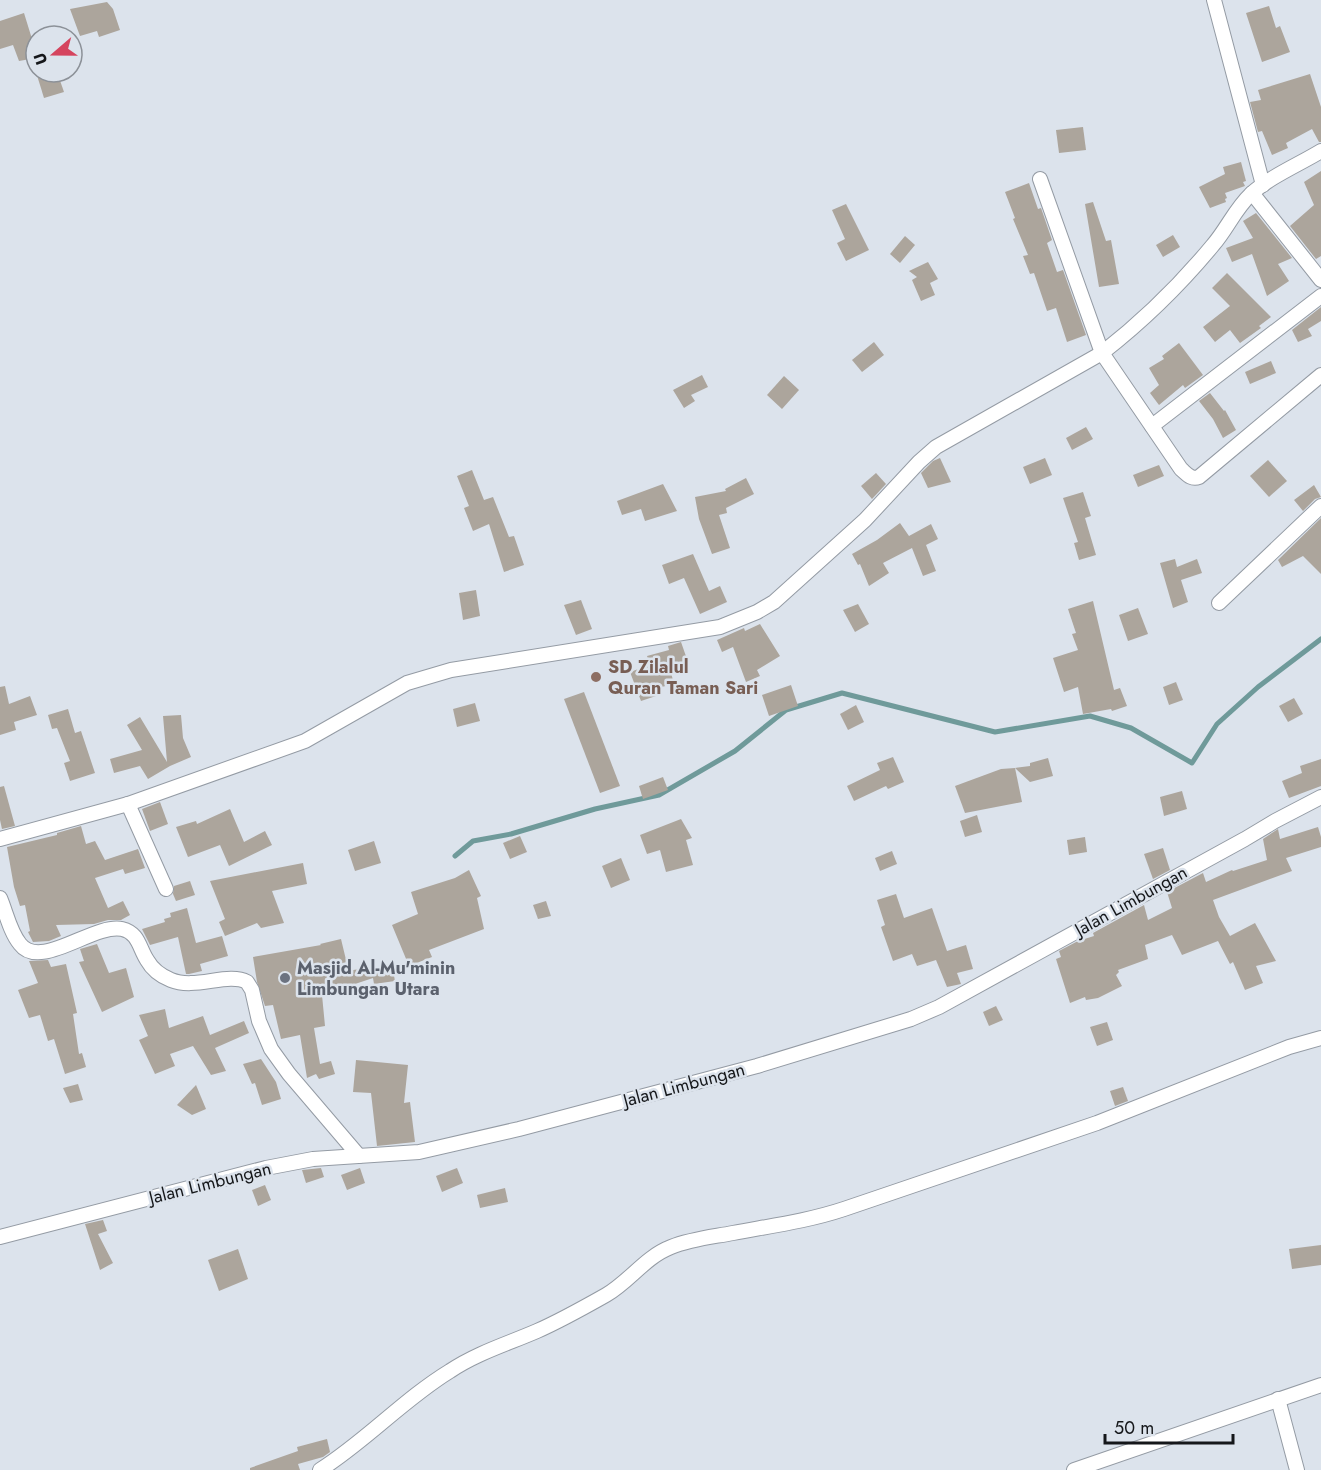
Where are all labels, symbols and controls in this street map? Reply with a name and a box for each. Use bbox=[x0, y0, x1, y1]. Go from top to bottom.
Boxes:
north arrow bbox=[24, 24, 84, 84]
text: U bbox=[28, 50, 53, 68]
place label: SD Zilalul Quran Taman Sari bbox=[608, 654, 758, 701]
marker: SD Zilalul Quran Taman Sari bbox=[589, 670, 603, 684]
street label: Jalan Limbungan bbox=[1068, 859, 1192, 944]
place label: Masjid Al-Mu'minin Limbungan Utara bbox=[297, 955, 455, 1002]
marker: Masjid Al-Mu'minin Limbungan Utara bbox=[278, 971, 292, 985]
street label: Jalan Limbungan bbox=[618, 1056, 748, 1114]
street label: Jalan Limbungan bbox=[144, 1155, 274, 1211]
scale bar bbox=[1105, 1407, 1232, 1445]
text: 50 m bbox=[1114, 1415, 1154, 1441]

